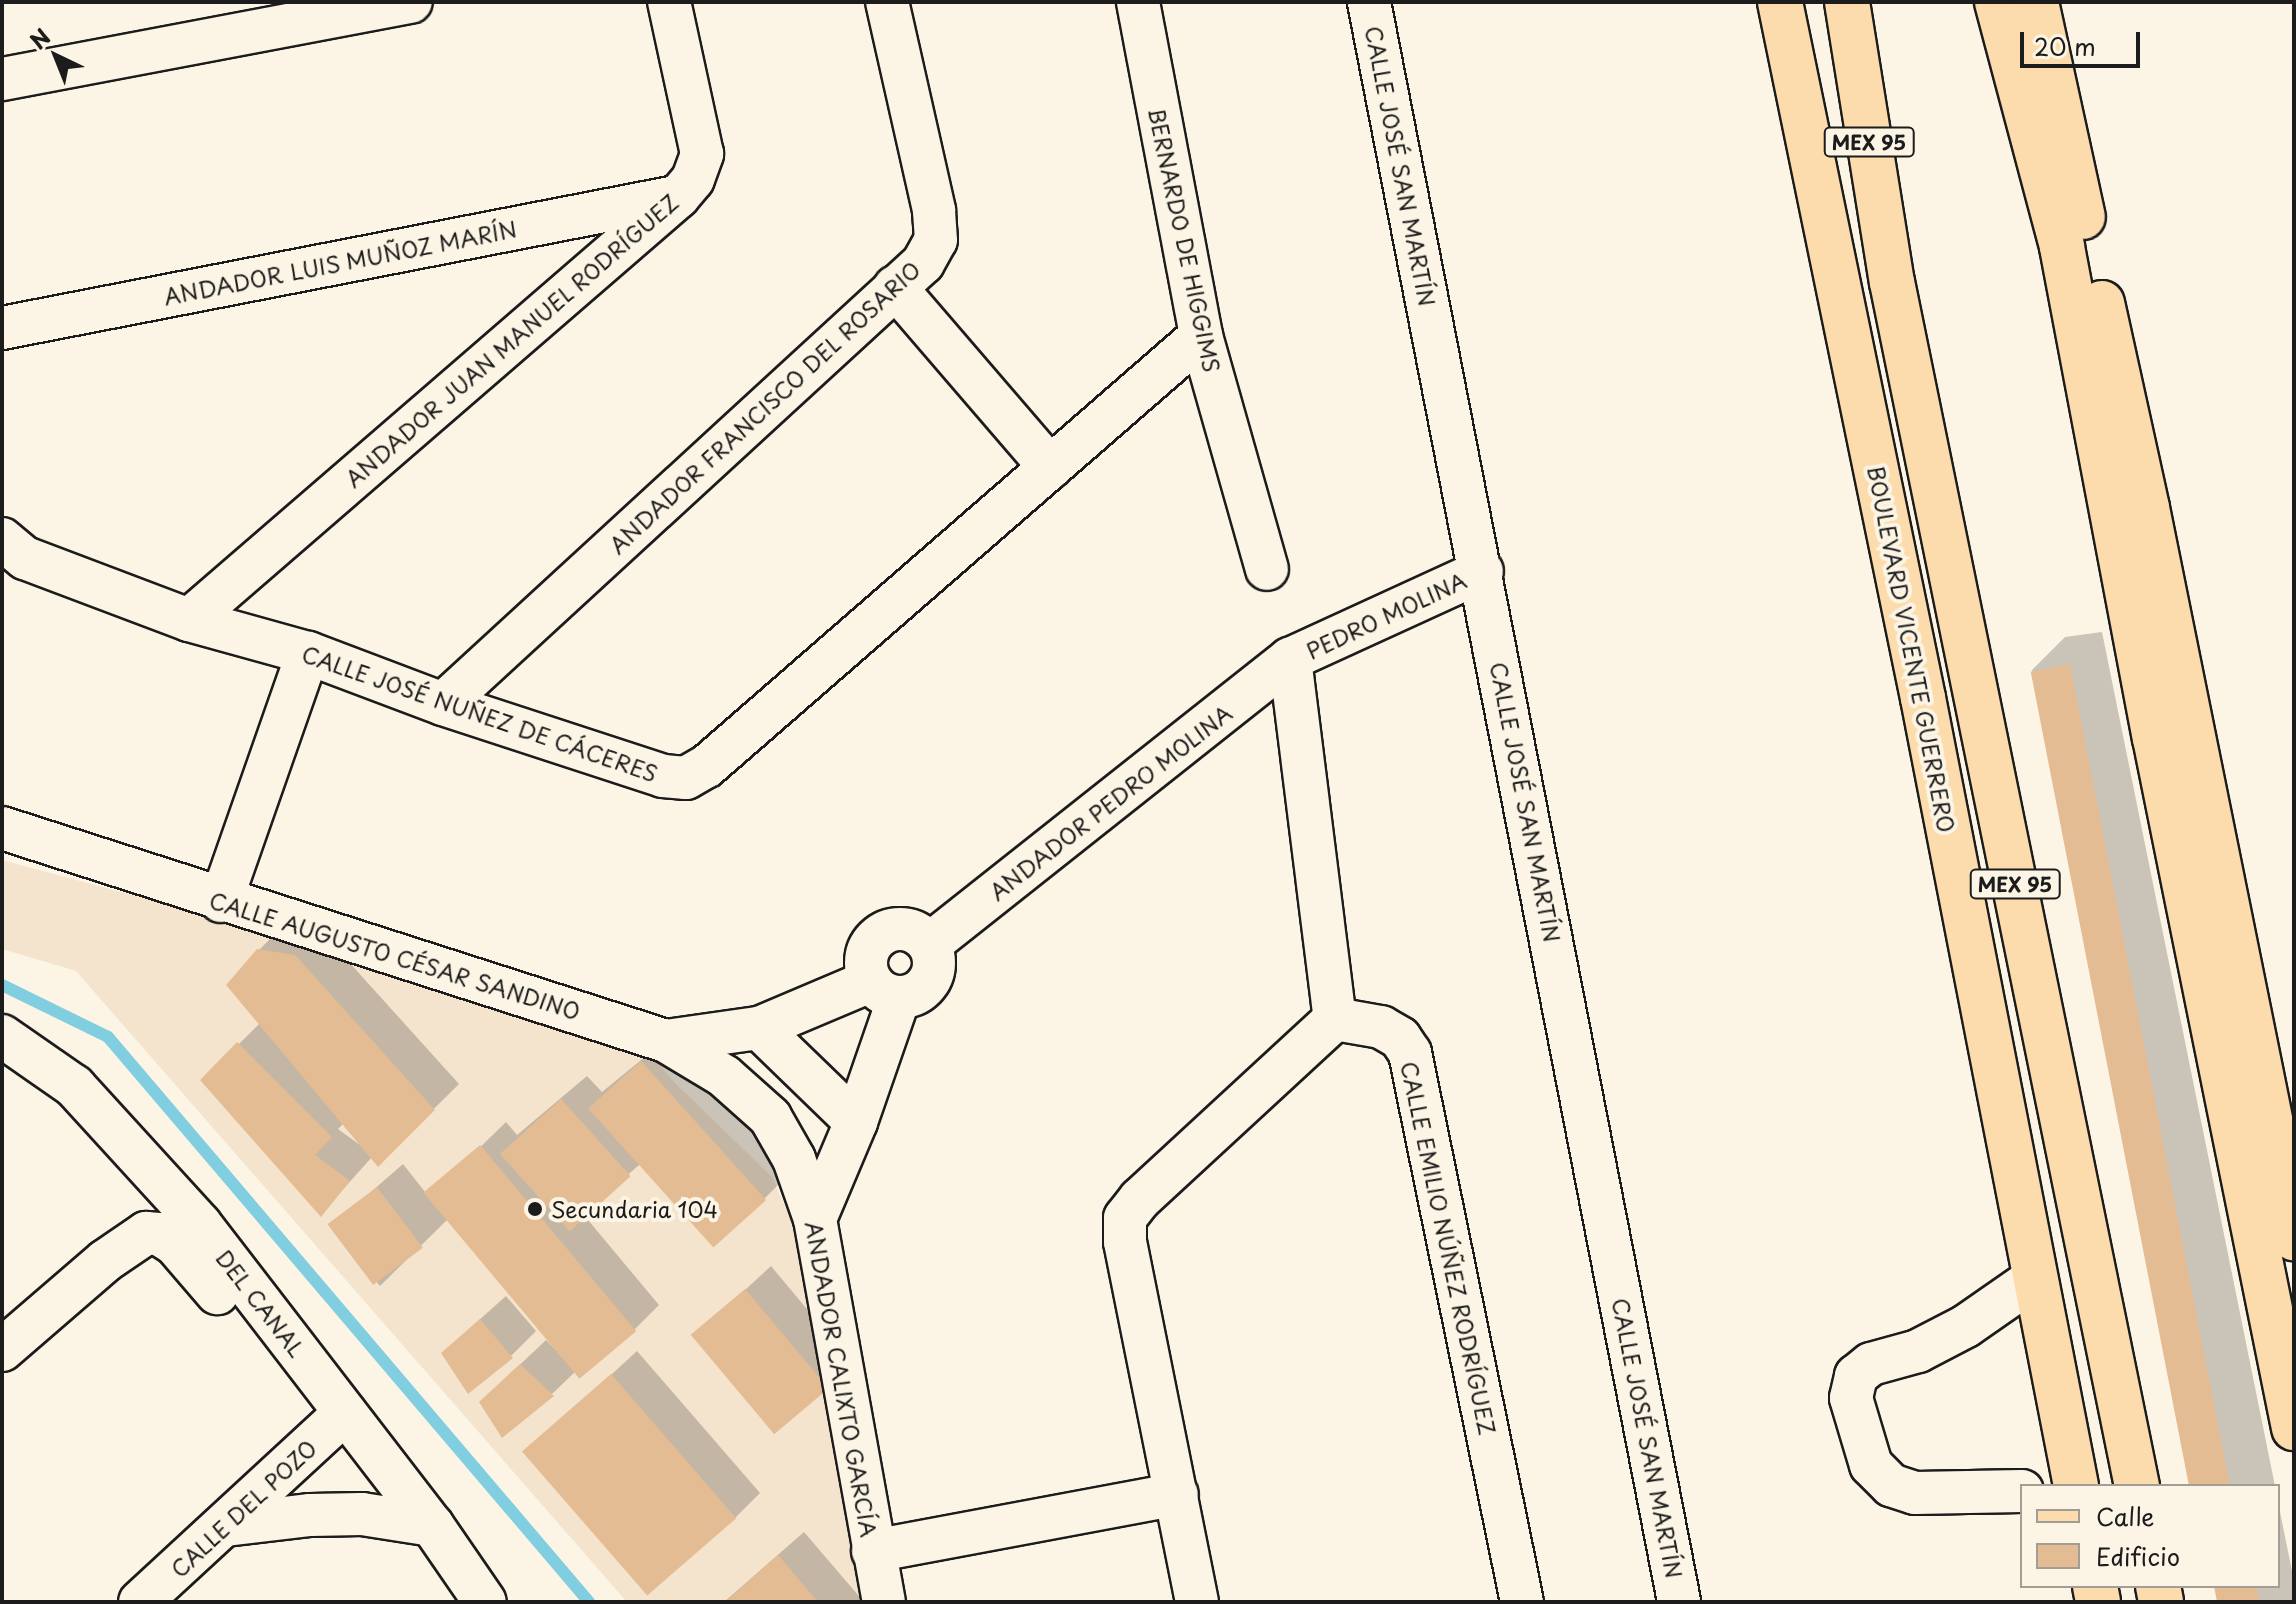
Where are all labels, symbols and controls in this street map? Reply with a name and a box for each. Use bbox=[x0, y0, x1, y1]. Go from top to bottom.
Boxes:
north arrow bbox=[16, 16, 96, 96]
scale bar bbox=[2024, 16, 2144, 66]
text: N bbox=[22, 20, 57, 56]
street label: CALLE JOSÉ SAN MARTÍN bbox=[1361, 23, 1441, 309]
text: 20 m bbox=[2034, 28, 2096, 64]
street label: BERNARDO DE HIGGIMS bbox=[1144, 103, 1226, 377]
road number: MEX 95 bbox=[1823, 126, 1915, 158]
street label: ANDADOR JUAN MANUEL RODRÍGUEZ bbox=[337, 187, 685, 493]
street label: ANDADOR LUIS MUÑOZ MARÍN bbox=[162, 215, 518, 309]
street label: ANDADOR FRANCISCO DEL ROSARIO bbox=[601, 254, 927, 560]
street label: BOULEVARD VICENTE GUERRERO bbox=[1863, 462, 1961, 836]
street label: PEDRO MOLINA bbox=[1301, 566, 1471, 664]
street label: CALLE JOSÉ NUÑEZ DE CÁCERES bbox=[297, 639, 663, 787]
street label: CALLE JOSÉ SAN MARTÍN bbox=[1486, 659, 1566, 945]
street label: ANDADOR PEDRO MOLINA bbox=[982, 698, 1238, 906]
road number: MEX 95 bbox=[1969, 868, 2061, 900]
street label: CALLE AUGUSTO CÉSAR SANDINO bbox=[205, 885, 585, 1025]
street label: CALLE EMILIO NÚÑEZ RODRÍGUEZ bbox=[1396, 1057, 1502, 1439]
place label: Secundaria 104 bbox=[551, 1196, 719, 1222]
marker: Secundaria 104 bbox=[526, 1200, 544, 1218]
street label: ANDADOR CALIXTO GARCÍA bbox=[801, 1218, 883, 1540]
street label: DEL CANAL bbox=[210, 1243, 312, 1363]
street label: CALLE JOSÉ SAN MARTÍN bbox=[1608, 1295, 1688, 1581]
street label: CALLE DEL POZO bbox=[164, 1433, 322, 1583]
legend bbox=[2020, 1484, 2280, 1588]
text: Calle bbox=[2096, 1498, 2154, 1534]
text: Edificio bbox=[2096, 1538, 2180, 1574]

